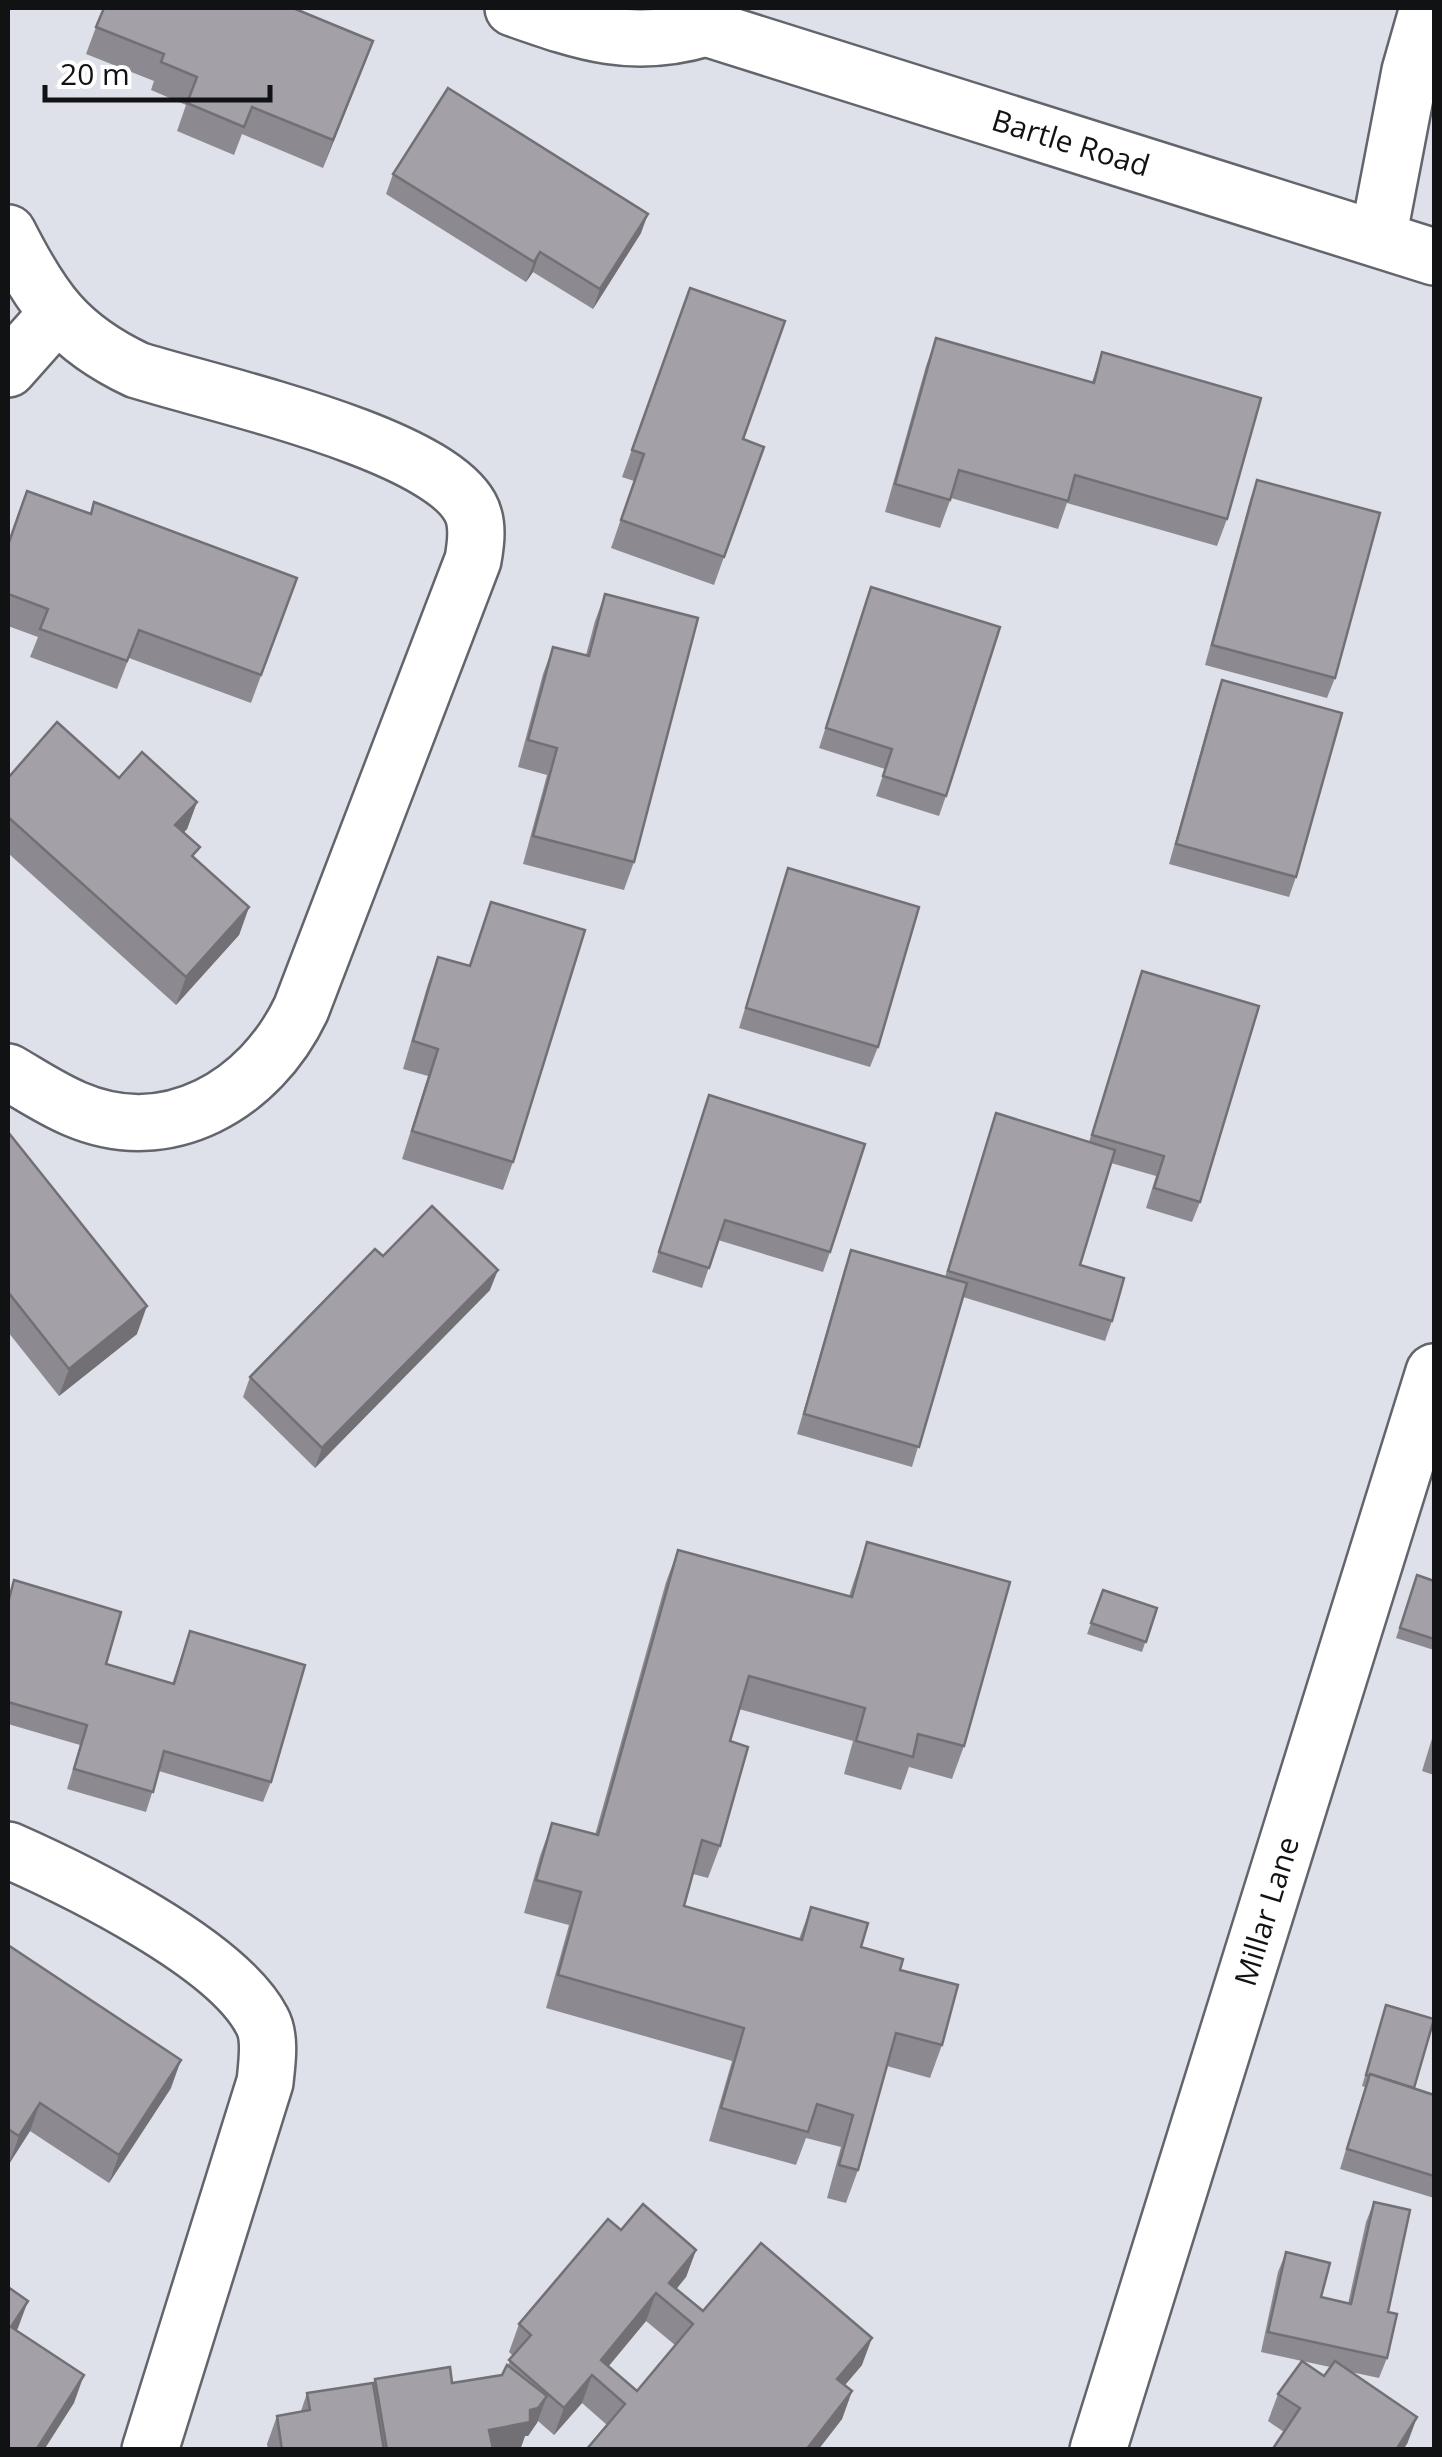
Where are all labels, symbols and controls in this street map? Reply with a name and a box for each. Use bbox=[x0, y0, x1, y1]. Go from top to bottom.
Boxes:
scale bar bbox=[45, 40, 270, 102]
text: 20 m bbox=[60, 53, 130, 94]
street label: Bartle Road bbox=[987, 99, 1155, 185]
street label: Millar Lane bbox=[1224, 1831, 1308, 1991]

